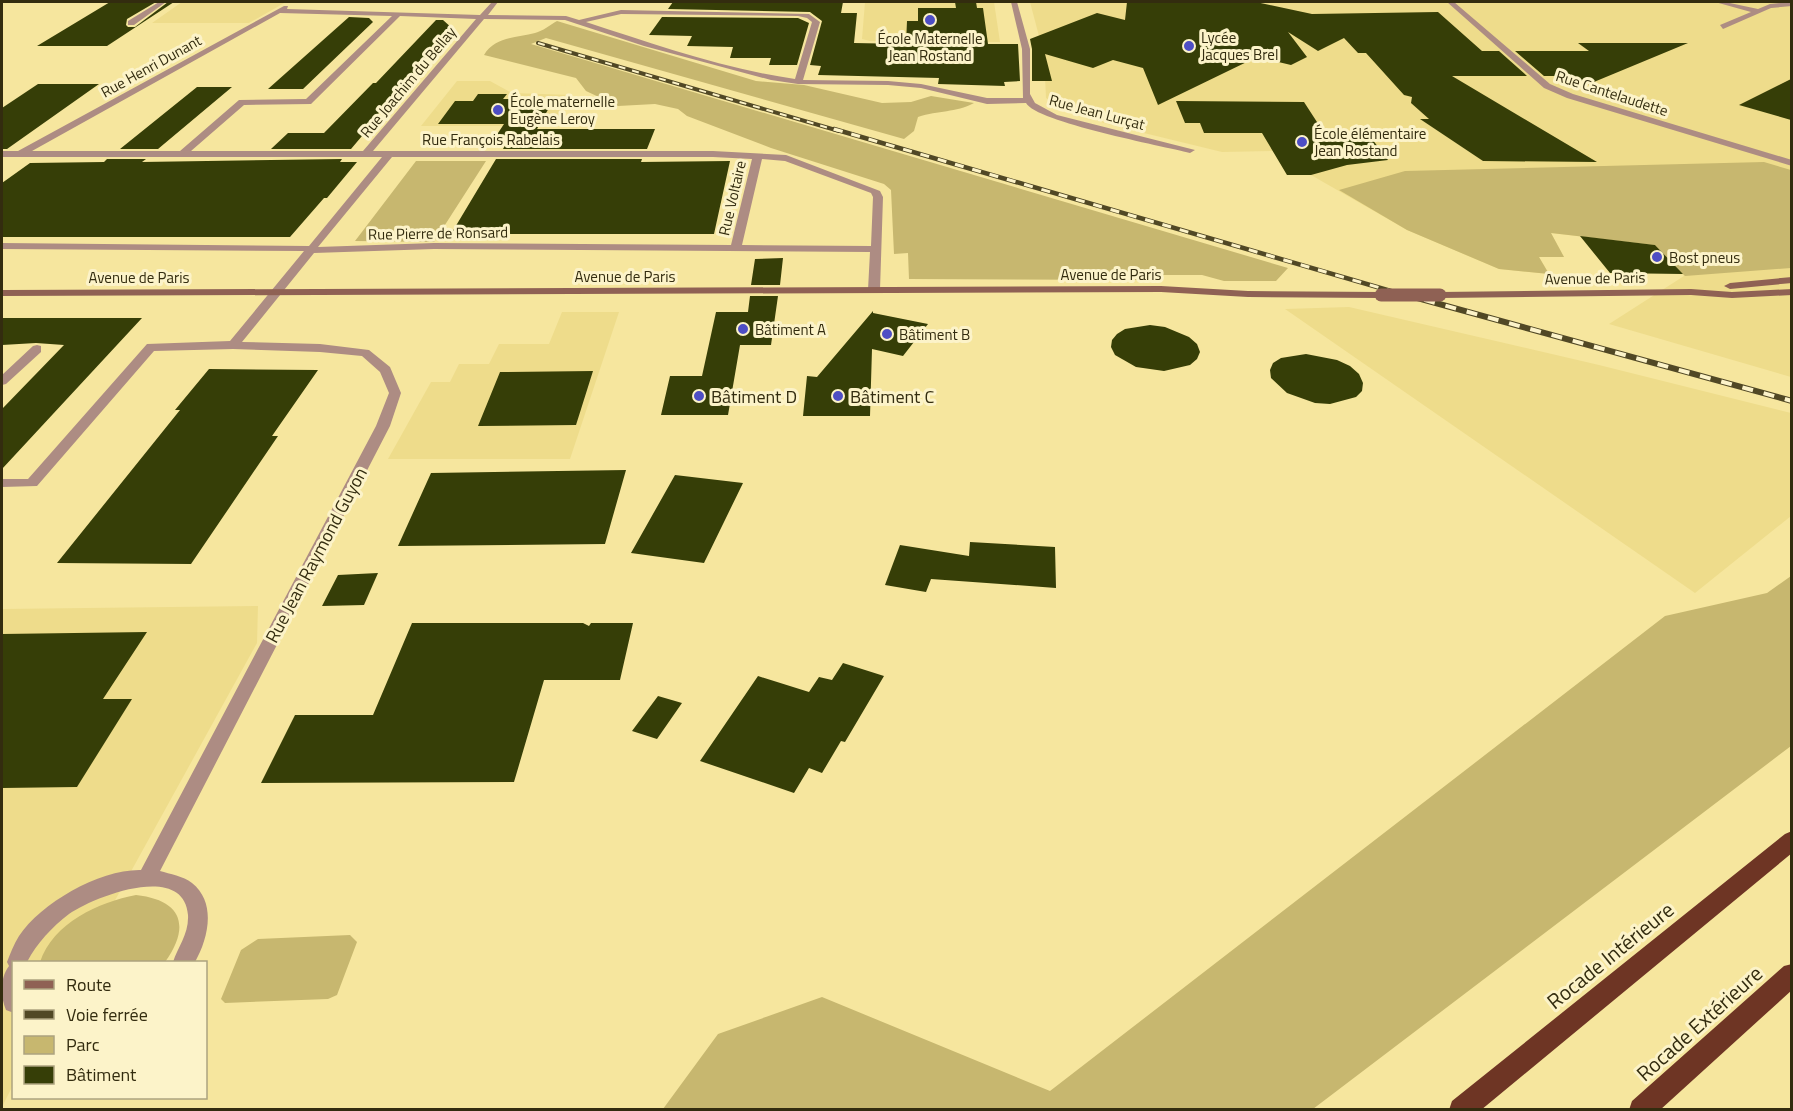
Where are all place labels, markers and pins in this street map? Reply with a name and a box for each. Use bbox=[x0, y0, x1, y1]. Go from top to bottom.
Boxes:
marker: École Maternelle Jean Rostand bbox=[923, 13, 937, 27]
place label: Lycée Jacques Brel bbox=[1201, 26, 1278, 66]
place label: École Maternelle Jean Rostand bbox=[877, 27, 983, 67]
marker: Lycée Jacques Brel bbox=[1182, 39, 1196, 53]
place label: École maternelle Eugène Leroy bbox=[510, 90, 615, 130]
marker: École maternelle Eugène Leroy bbox=[491, 103, 505, 117]
place label: École élémentaire Jean Rostand bbox=[1314, 122, 1426, 162]
marker: École élémentaire Jean Rostand bbox=[1295, 135, 1309, 149]
place label: Bost pneus bbox=[1669, 246, 1740, 269]
marker: Bost pneus bbox=[1650, 250, 1664, 264]
place label: Bâtiment A bbox=[755, 318, 826, 341]
marker: Bâtiment A bbox=[736, 322, 750, 336]
place label: Bâtiment B bbox=[899, 323, 970, 346]
marker: Bâtiment B bbox=[880, 327, 894, 341]
place label: Bâtiment D bbox=[711, 383, 797, 410]
place label: Bâtiment C bbox=[850, 383, 934, 410]
marker: Bâtiment D bbox=[692, 389, 706, 403]
marker: Bâtiment C bbox=[831, 389, 845, 403]

